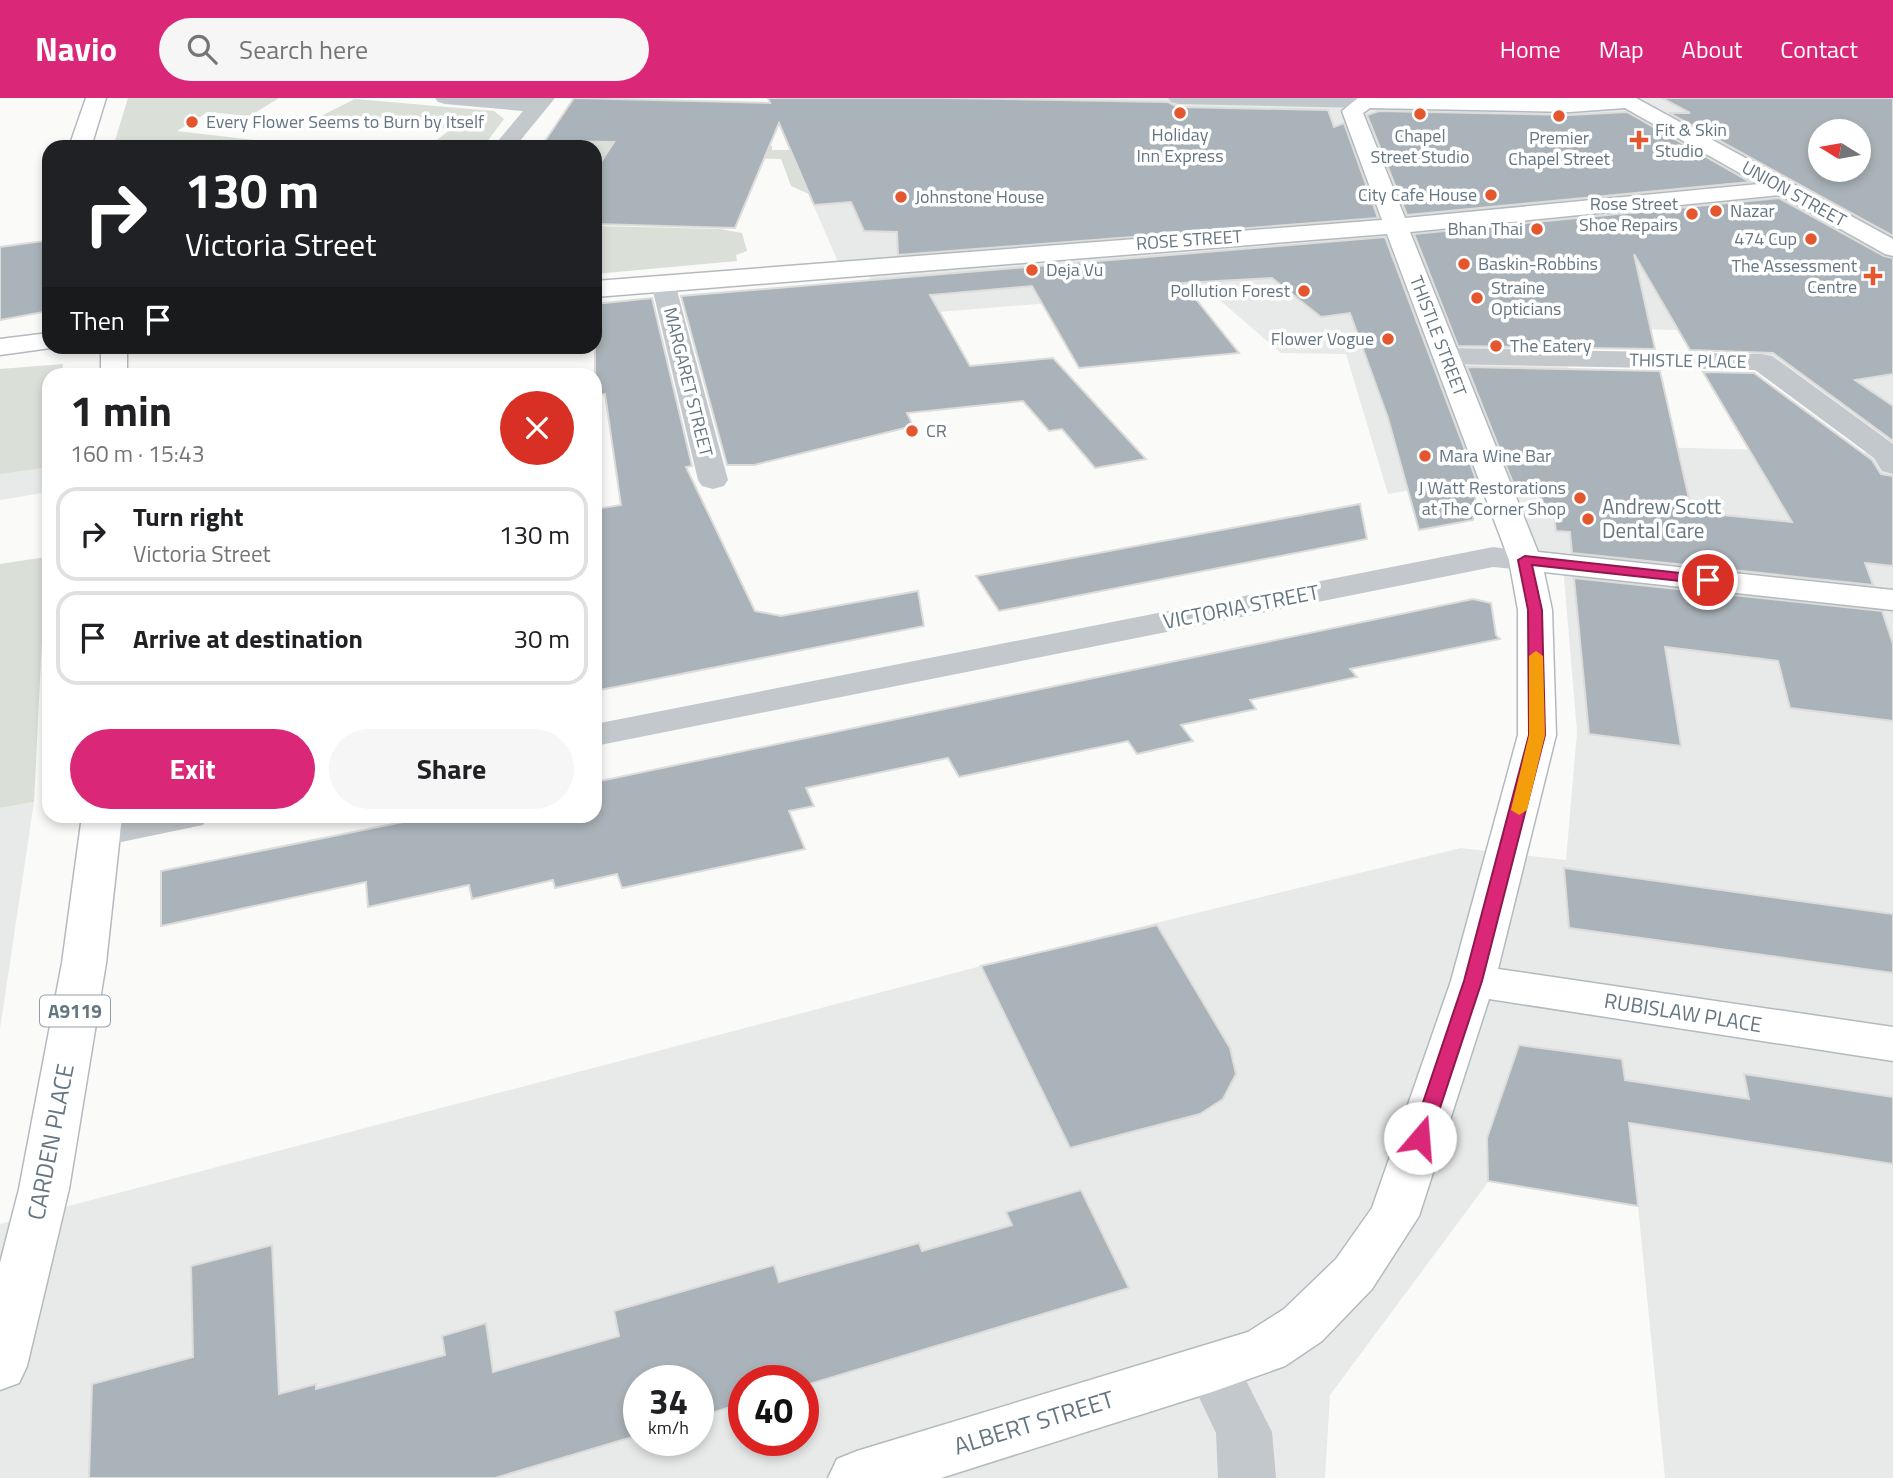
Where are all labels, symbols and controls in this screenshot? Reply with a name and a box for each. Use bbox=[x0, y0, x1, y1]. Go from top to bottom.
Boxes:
search box bbox=[159, 18, 649, 81]
text: Navio bbox=[35, 24, 117, 74]
icon: search bbox=[183, 30, 221, 68]
text: Search here bbox=[239, 30, 368, 69]
text: Home bbox=[1500, 31, 1561, 67]
text: Map bbox=[1599, 31, 1644, 67]
text: About bbox=[1682, 31, 1742, 67]
text: Contact bbox=[1780, 31, 1858, 67]
marker: Holiday Inn Express bbox=[1172, 105, 1188, 121]
marker: Chapel Street Studio bbox=[1412, 106, 1428, 122]
place label: Every Flower Seems to Burn by Itself bbox=[206, 108, 484, 135]
marker: Premier Chapel Street bbox=[1551, 108, 1567, 124]
marker: Every Flower Seems to Burn by Itself bbox=[184, 114, 200, 130]
place label: Fit & Skin Studio bbox=[1655, 116, 1727, 164]
north arrow bbox=[1808, 119, 1871, 182]
map controls bbox=[1808, 119, 1871, 182]
place label: Holiday Inn Express bbox=[1136, 121, 1224, 169]
place label: Chapel Street Studio bbox=[1371, 122, 1469, 170]
place label: Premier Chapel Street bbox=[1508, 124, 1610, 172]
marker: Fit & Skin Studio bbox=[1629, 130, 1649, 150]
text: 130 m bbox=[185, 152, 319, 227]
street label: UNION STREET bbox=[1737, 154, 1852, 234]
icon: right bbox=[70, 168, 161, 259]
place label: City Cafe House bbox=[1358, 181, 1477, 208]
place label: Johnstone House bbox=[915, 183, 1044, 210]
marker: City Cafe House bbox=[1483, 187, 1499, 203]
marker: Johnstone House bbox=[893, 189, 909, 205]
place label: Rose Street Shoe Repairs bbox=[1579, 190, 1679, 238]
place label: Nazar bbox=[1730, 197, 1775, 224]
marker: Nazar bbox=[1708, 203, 1724, 219]
marker: Rose Street Shoe Repairs bbox=[1684, 206, 1700, 222]
place label: Bhan Thai bbox=[1448, 215, 1523, 242]
text: Victoria Street bbox=[185, 220, 376, 268]
marker: Bhan Thai bbox=[1529, 221, 1545, 237]
street label: ROSE STREET bbox=[1135, 222, 1243, 257]
place label: 474 Cup bbox=[1734, 225, 1797, 252]
marker: 474 Cup bbox=[1803, 231, 1819, 247]
place label: Baskin-Robbins bbox=[1478, 250, 1598, 277]
place label: The Assessment Centre bbox=[1731, 252, 1858, 300]
place label: Deja Vu bbox=[1046, 256, 1103, 283]
marker: Baskin-Robbins bbox=[1456, 256, 1472, 272]
marker: Deja Vu bbox=[1024, 262, 1040, 278]
marker: The Assessment Centre bbox=[1863, 266, 1883, 286]
street label: THISTLE STREET bbox=[1403, 271, 1474, 401]
place label: Straine Opticians bbox=[1491, 274, 1561, 322]
place label: Pollution Forest bbox=[1170, 277, 1291, 304]
marker: Pollution Forest bbox=[1296, 283, 1312, 299]
marker: Straine Opticians bbox=[1469, 290, 1485, 306]
text: Then bbox=[70, 301, 125, 340]
icon: arrive bbox=[139, 301, 177, 339]
street label: MARGARET STREET bbox=[657, 304, 720, 460]
place label: Flower Vogue bbox=[1271, 325, 1374, 352]
marker: Flower Vogue bbox=[1380, 331, 1396, 347]
place label: The Eatery bbox=[1510, 332, 1592, 359]
marker: The Eatery bbox=[1488, 338, 1504, 354]
street label: THISTLE PLACE bbox=[1629, 346, 1747, 375]
text: 1 min bbox=[70, 378, 172, 442]
button: close bbox=[500, 391, 574, 465]
place label: CR bbox=[926, 417, 947, 444]
marker: CR bbox=[904, 423, 920, 439]
text: 160 m · 15:43 bbox=[70, 436, 205, 471]
place label: Mara Wine Bar bbox=[1439, 442, 1551, 469]
marker: Mara Wine Bar bbox=[1417, 448, 1433, 464]
place label: J Watt Restorations at The Corner Shop bbox=[1418, 474, 1566, 522]
marker: J Watt Restorations at The Corner Shop bbox=[1572, 490, 1588, 506]
place label: Andrew Scott Dental Care bbox=[1602, 490, 1722, 546]
text: Turn right bbox=[133, 497, 244, 536]
marker: Andrew Scott Dental Care bbox=[1580, 511, 1596, 527]
icon: right bbox=[74, 515, 112, 553]
text: 130 m bbox=[499, 515, 570, 554]
text: Victoria Street bbox=[133, 536, 271, 571]
pin bbox=[1678, 550, 1738, 610]
icon: arrive bbox=[1689, 561, 1727, 599]
street label: VICTORIA STREET bbox=[1160, 575, 1321, 637]
icon: arrive bbox=[74, 619, 112, 657]
text: Arrive at destination bbox=[133, 619, 363, 658]
text: 30 m bbox=[513, 619, 570, 658]
button: Exit bbox=[70, 729, 315, 809]
button: Share bbox=[329, 729, 574, 809]
street label: RUBISLAW PLACE bbox=[1602, 984, 1764, 1040]
road number: A9119 bbox=[40, 995, 110, 1026]
street label: CARDEN PLACE bbox=[17, 1061, 83, 1223]
position arrow bbox=[1383, 1101, 1457, 1175]
speed limit sign: 40 bbox=[728, 1365, 819, 1456]
text: 34 bbox=[649, 1374, 688, 1428]
street label: ALBERT STREET bbox=[949, 1380, 1119, 1464]
text: km/h bbox=[648, 1414, 689, 1441]

